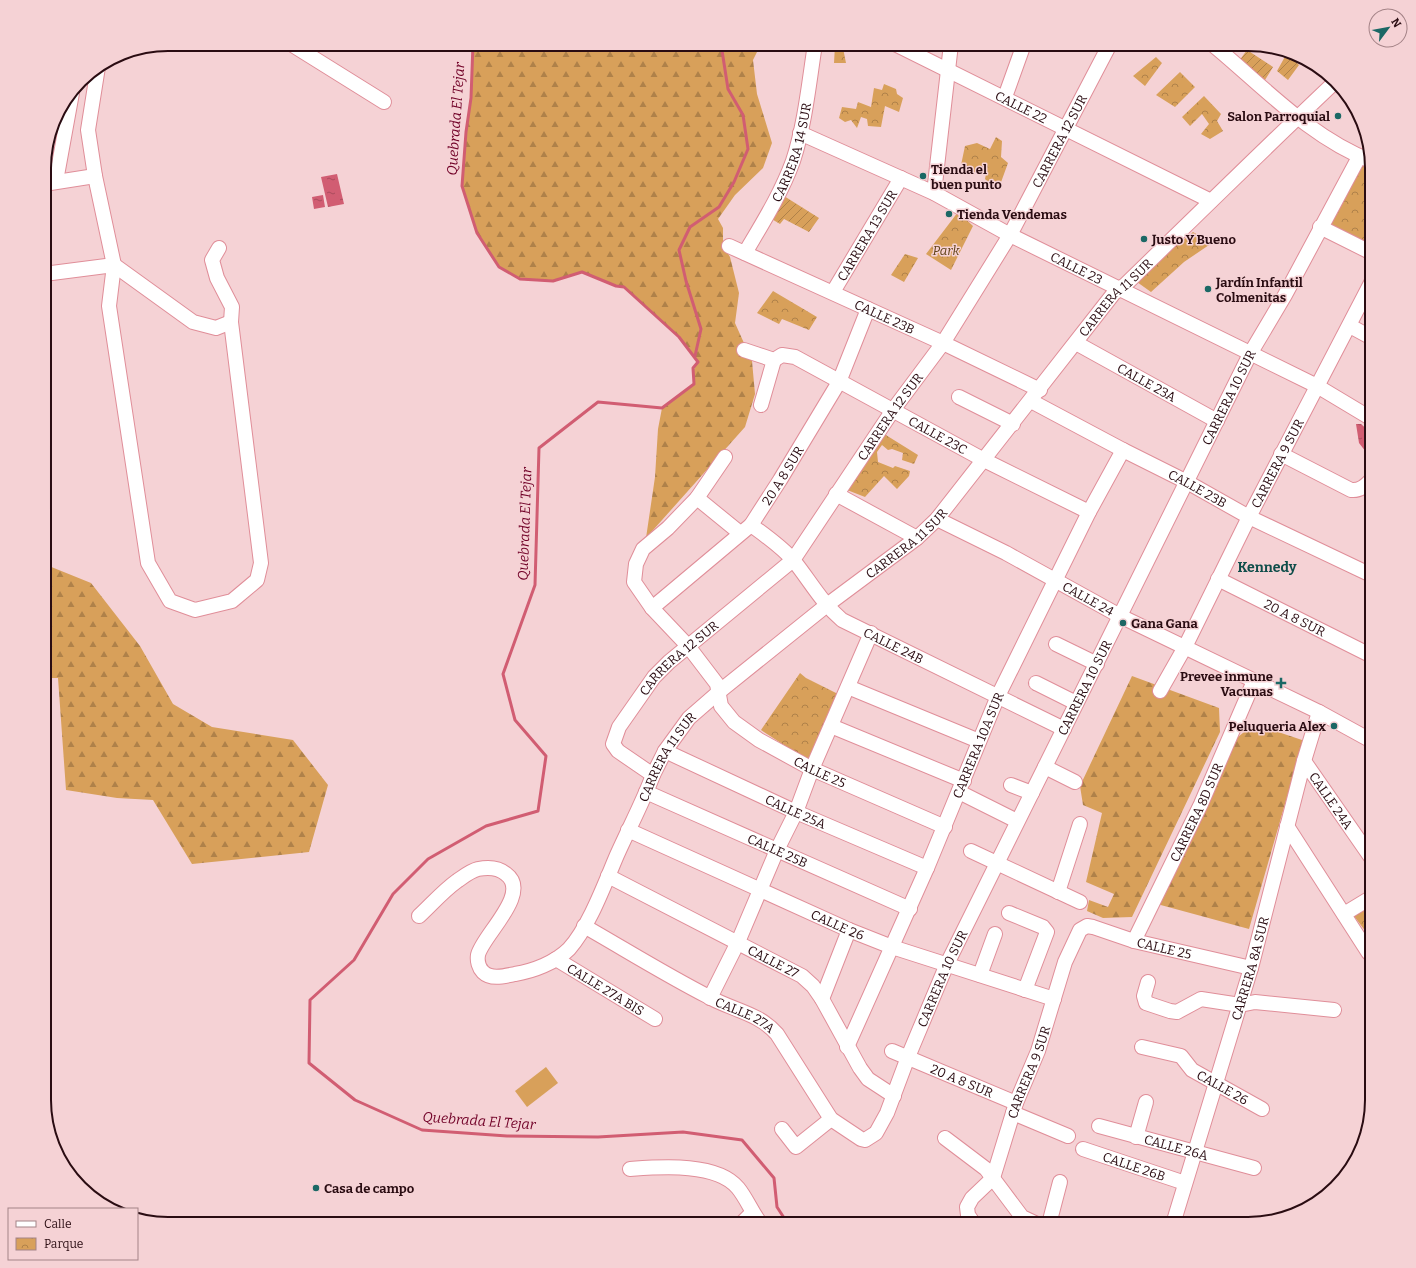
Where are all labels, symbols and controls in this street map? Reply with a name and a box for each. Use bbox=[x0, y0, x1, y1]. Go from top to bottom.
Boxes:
north arrow bbox=[1368, 8, 1408, 48]
text: N bbox=[1388, 16, 1404, 30]
water label: Quebrada El Tejar bbox=[444, 61, 469, 176]
street label: CALLE 22 bbox=[993, 88, 1050, 126]
street label: CARRERA 12 SUR bbox=[1029, 91, 1090, 190]
street label: CARRERA 14 SUR bbox=[768, 101, 814, 204]
place label: Salon Parroquial bbox=[1227, 109, 1330, 124]
marker: Salon Parroquial bbox=[1333, 111, 1343, 121]
place label: Tienda el buen punto bbox=[931, 162, 1002, 192]
marker: Tienda el buen punto bbox=[918, 171, 928, 181]
street label: CARRERA 13 SUR bbox=[834, 187, 900, 284]
place label: Tienda Vendemas bbox=[957, 207, 1067, 222]
marker: Tienda Vendemas bbox=[944, 209, 954, 219]
place label: Justo Y Bueno bbox=[1151, 232, 1236, 247]
marker: Justo Y Bueno bbox=[1139, 234, 1149, 244]
park label: Park bbox=[932, 243, 961, 258]
street label: CALLE 23 bbox=[1048, 249, 1105, 287]
street label: CARRERA 11 SUR bbox=[1075, 255, 1156, 339]
place label: Jardín Infantil Colmenitas bbox=[1215, 275, 1303, 305]
marker: Jardín Infantil Colmenitas bbox=[1203, 284, 1213, 294]
street label: CALLE 23B bbox=[852, 296, 917, 337]
street label: CARRERA 10 SUR bbox=[1199, 347, 1259, 447]
street label: CALLE 23A bbox=[1115, 360, 1180, 405]
street label: CARRERA 12 SUR bbox=[854, 370, 926, 463]
street label: CALLE 23C bbox=[906, 413, 970, 457]
street label: CARRERA 9 SUR bbox=[1248, 416, 1307, 510]
street label: 20 A 8 SUR bbox=[759, 443, 806, 507]
water label: Quebrada El Tejar bbox=[515, 466, 536, 581]
street label: CALLE 23B bbox=[1166, 466, 1229, 510]
street label: CARRERA 11 SUR bbox=[863, 505, 950, 581]
district label: Kennedy bbox=[1237, 559, 1297, 576]
street label: CALLE 24 bbox=[1060, 578, 1117, 619]
street label: 20 A 8 SUR bbox=[1262, 596, 1328, 639]
place label: Gana Gana bbox=[1131, 616, 1198, 631]
street label: CARRERA 12 SUR bbox=[636, 617, 721, 698]
marker: Gana Gana bbox=[1118, 618, 1128, 628]
street label: CALLE 24B bbox=[861, 624, 926, 666]
street label: CARRERA 10 SUR bbox=[1054, 637, 1114, 738]
place label: Prevee inmune Vacunas bbox=[1180, 669, 1273, 699]
marker: Prevee inmune Vacunas bbox=[1276, 678, 1286, 688]
street label: CARRERA 10A SUR bbox=[949, 689, 1007, 801]
street label: CARRERA 11 SUR bbox=[635, 708, 699, 804]
place label: Peluqueria Alex bbox=[1229, 719, 1327, 734]
marker: Peluqueria Alex bbox=[1329, 721, 1339, 731]
street label: CALLE 25 bbox=[791, 753, 848, 790]
street label: CARRERA 8D SUR bbox=[1166, 760, 1226, 864]
street label: CALLE 24A bbox=[1306, 769, 1357, 832]
street label: CALLE 25A bbox=[763, 791, 829, 832]
street label: CALLE 25B bbox=[745, 830, 810, 870]
street label: CALLE 26 bbox=[809, 906, 867, 943]
street label: CARRERA 8A SUR bbox=[1228, 914, 1272, 1022]
street label: CARRERA 10 SUR bbox=[914, 927, 970, 1029]
street label: CALLE 25 bbox=[1135, 934, 1193, 962]
street label: CALLE 27 bbox=[745, 942, 802, 981]
street label: CALLE 27A BIS bbox=[564, 960, 647, 1018]
street label: CALLE 27A bbox=[713, 994, 779, 1036]
street label: CARRERA 9 SUR bbox=[1004, 1023, 1053, 1120]
street label: 20 A 8 SUR bbox=[929, 1061, 996, 1100]
street label: CALLE 26 bbox=[1194, 1067, 1251, 1108]
water label: Quebrada El Tejar bbox=[422, 1109, 537, 1134]
street label: CALLE 26A bbox=[1143, 1131, 1211, 1163]
street label: CALLE 26B bbox=[1101, 1149, 1167, 1183]
place label: Casa de campo bbox=[324, 1181, 415, 1196]
marker: Casa de campo bbox=[311, 1183, 321, 1193]
legend bbox=[8, 1208, 138, 1260]
text: Calle bbox=[44, 1217, 72, 1231]
text: Parque bbox=[44, 1237, 83, 1251]

